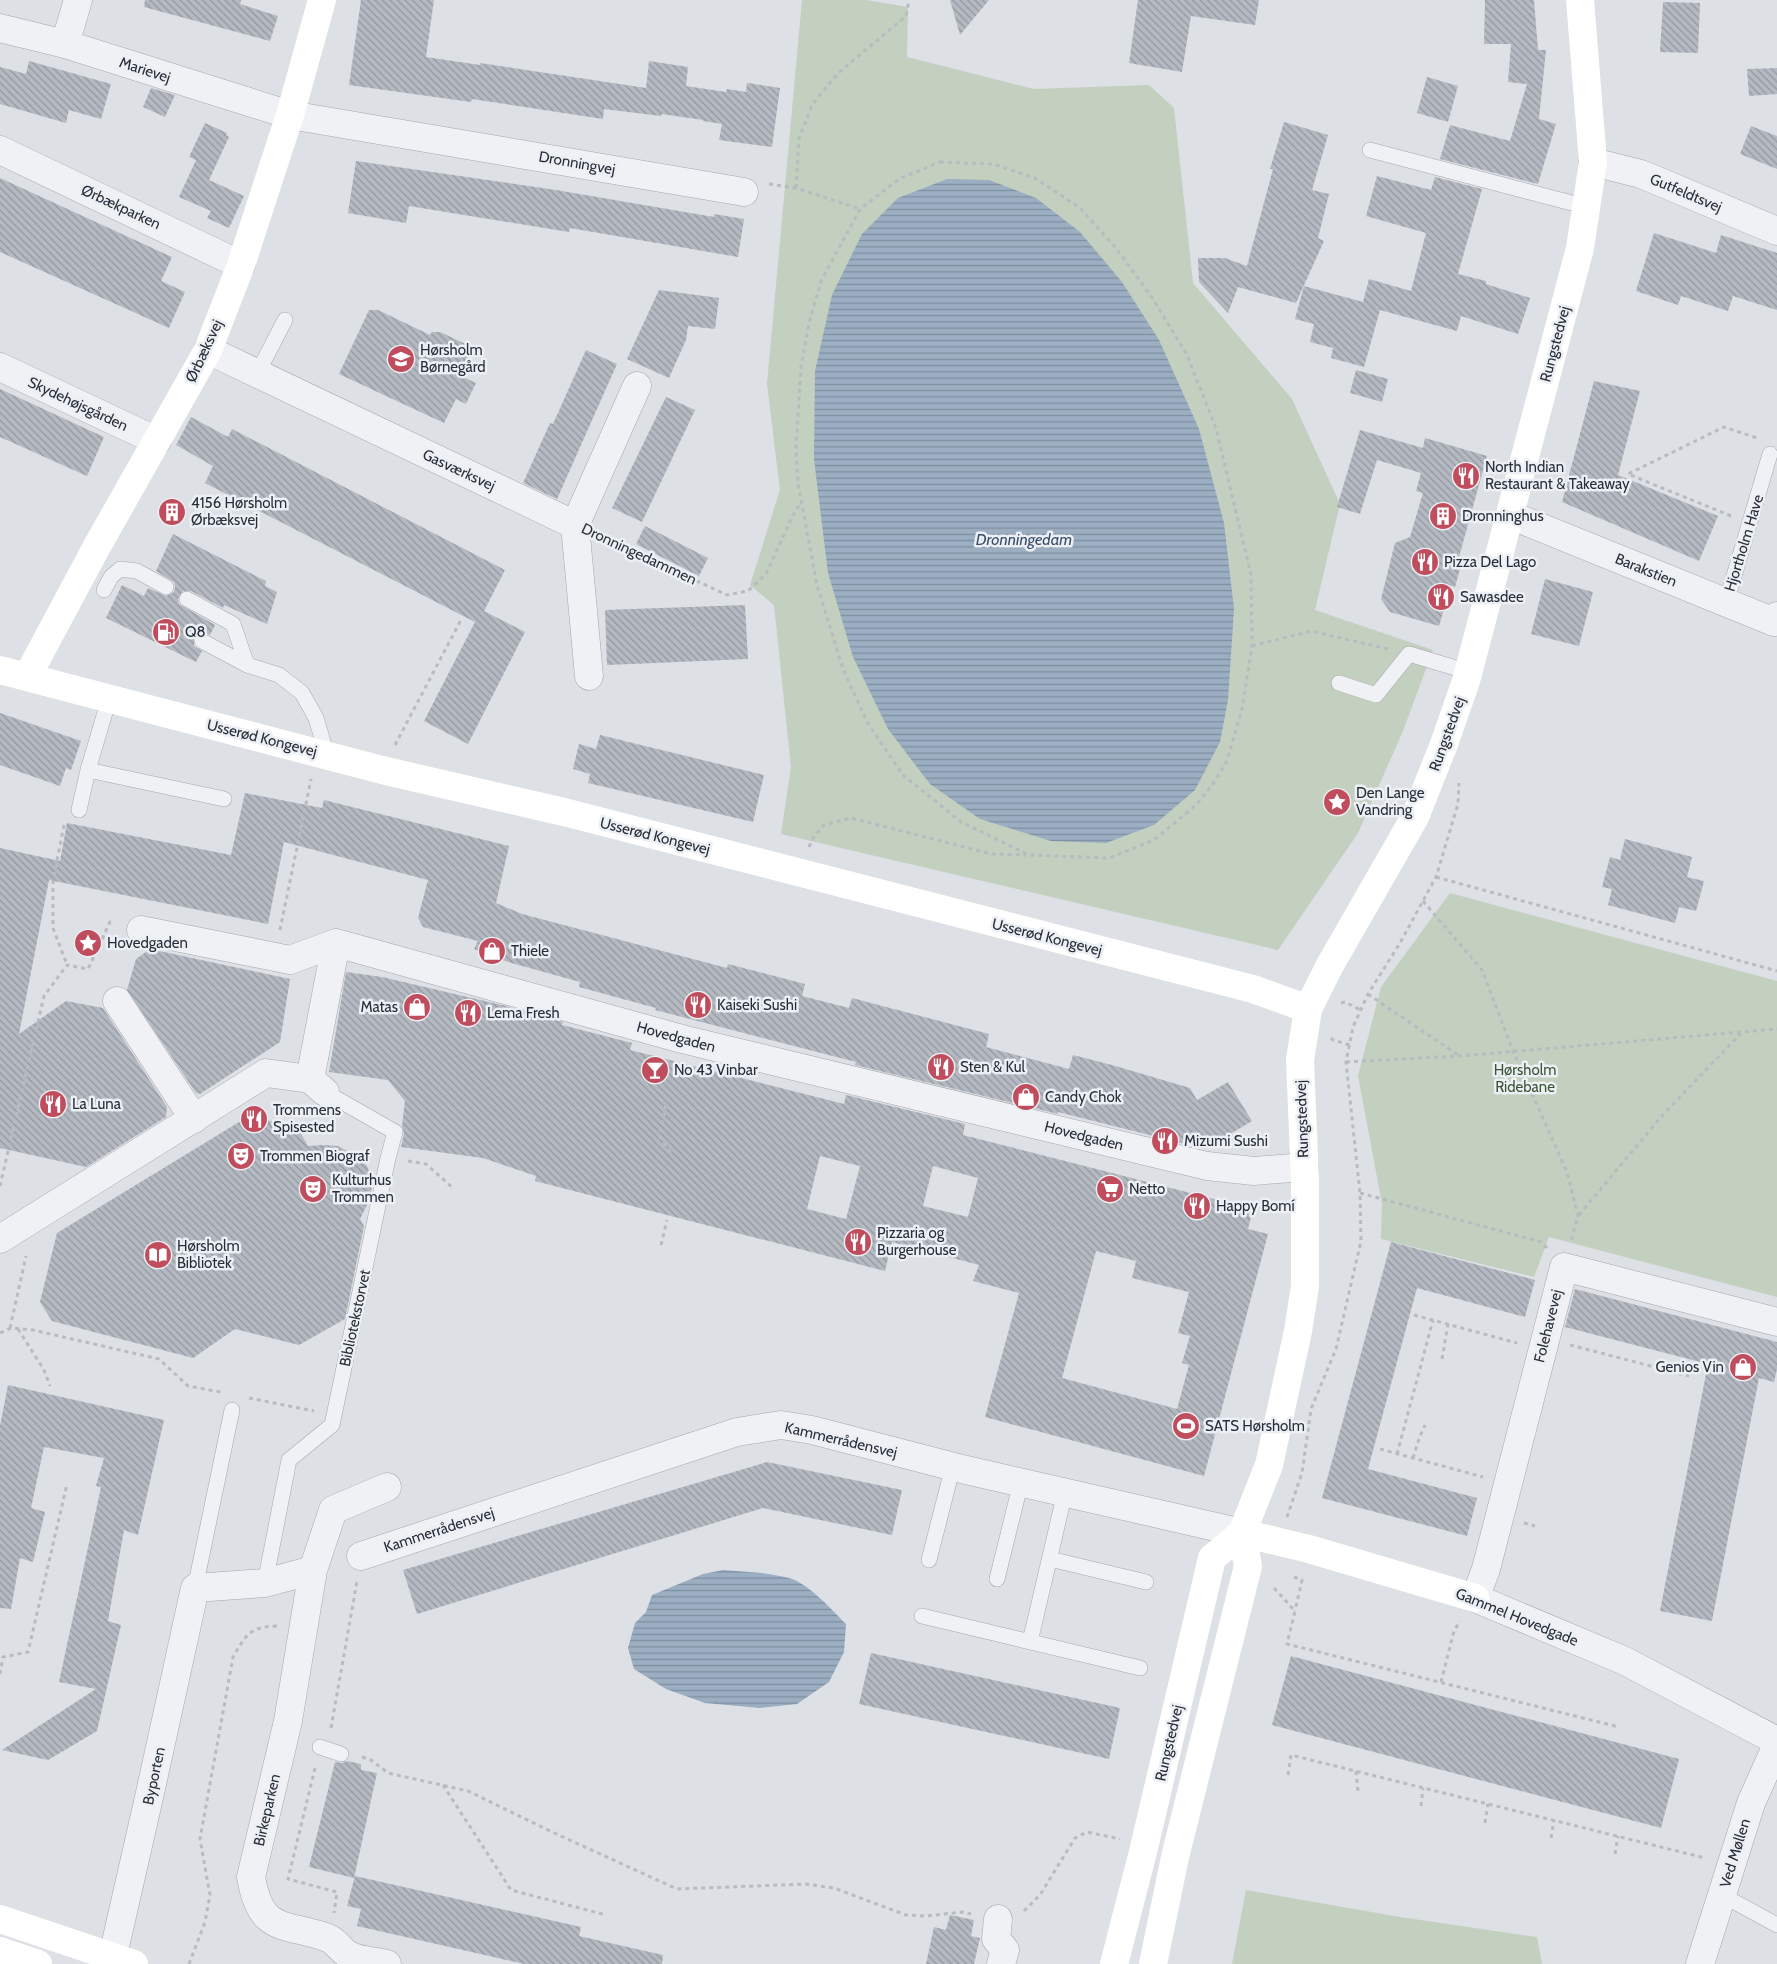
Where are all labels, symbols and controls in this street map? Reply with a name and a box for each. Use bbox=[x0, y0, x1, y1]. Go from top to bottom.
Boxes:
street label: Marievej bbox=[117, 53, 173, 87]
street label: Dronningvej bbox=[537, 147, 617, 179]
street label: Gutfeldtsvej bbox=[1647, 170, 1725, 216]
street label: Ørbækparken bbox=[78, 181, 164, 233]
street label: Rungstedvej bbox=[1536, 304, 1574, 384]
street label: Ørbæksvej bbox=[182, 317, 226, 385]
place label: Hørsholm Børnegård bbox=[420, 341, 486, 376]
school or university icon: Hørsholm Børnegård bbox=[386, 344, 416, 374]
street label: Skydehøjsgården bbox=[25, 373, 131, 435]
street label: Gasværksvej bbox=[420, 445, 498, 495]
place label: North Indian Restaurant & Takeaway bbox=[1485, 458, 1630, 493]
restaurant icon: North Indian Restaurant & Takeaway bbox=[1451, 461, 1481, 491]
street label: Hjortholm Have bbox=[1721, 492, 1767, 594]
place label: 4156 Hørsholm Ørbæksvej bbox=[191, 494, 287, 529]
building icon: 4156 Hørsholm Ørbæksvej bbox=[157, 497, 187, 527]
building icon: Dronninghus bbox=[1428, 501, 1458, 531]
place label: Dronninghus bbox=[1462, 507, 1544, 525]
street label: Dronningedammen bbox=[579, 519, 699, 589]
water label: Dronningedam bbox=[976, 530, 1072, 549]
restaurant icon: Pizza Del Lago bbox=[1410, 547, 1440, 577]
street label: Barakstien bbox=[1612, 549, 1680, 591]
place label: Pizza Del Lago bbox=[1444, 553, 1536, 571]
restaurant icon: Sawasdee bbox=[1426, 582, 1456, 612]
place label: Sawasdee bbox=[1460, 588, 1524, 606]
fuel station icon: Q8 bbox=[151, 617, 181, 647]
place label: Q8 bbox=[185, 623, 206, 641]
street label: Rungstedvej bbox=[1425, 694, 1469, 774]
street label: Usserød Kongevej bbox=[205, 716, 319, 760]
place label: Den Lange Vandring bbox=[1356, 784, 1425, 819]
place icon: Den Lange Vandring bbox=[1322, 787, 1352, 817]
street label: Usserød Kongevej bbox=[598, 814, 712, 858]
street label: Usserød Kongevej bbox=[990, 915, 1104, 959]
place icon: Hovedgaden bbox=[73, 928, 103, 958]
place label: Hovedgaden bbox=[107, 934, 188, 952]
shop icon: Thiele bbox=[477, 936, 507, 966]
place label: Thiele bbox=[511, 942, 549, 960]
restaurant icon: Kaiseki Sushi bbox=[683, 990, 713, 1020]
shop icon: Matas bbox=[402, 992, 432, 1022]
place label: Kaiseki Sushi bbox=[717, 996, 797, 1014]
place label: Matas bbox=[360, 998, 398, 1016]
restaurant icon: Lema Fresh bbox=[453, 998, 483, 1028]
place label: Lema Fresh bbox=[487, 1004, 560, 1022]
street label: Hovedgaden bbox=[635, 1018, 717, 1056]
restaurant icon: Sten & Kul bbox=[926, 1052, 956, 1082]
bar icon: No 43 Vinbar bbox=[640, 1055, 670, 1085]
place label: Sten & Kul bbox=[960, 1058, 1025, 1076]
place label: No 43 Vinbar bbox=[674, 1061, 758, 1079]
park label: Hørsholm Ridebane bbox=[1494, 1061, 1556, 1096]
street label: Rungstedvej bbox=[1292, 1080, 1312, 1158]
shop icon: Candy Chok bbox=[1011, 1082, 1041, 1112]
place label: Candy Chok bbox=[1045, 1088, 1122, 1106]
restaurant icon: La Luna bbox=[38, 1089, 68, 1119]
place label: La Luna bbox=[72, 1095, 122, 1113]
place label: Trommens Spisested bbox=[273, 1101, 341, 1136]
restaurant icon: Trommens Spisested bbox=[239, 1104, 269, 1134]
street label: Hovedgaden bbox=[1043, 1117, 1125, 1155]
restaurant icon: Mizumi Sushi bbox=[1150, 1126, 1180, 1156]
place label: Mizumi Sushi bbox=[1184, 1132, 1268, 1150]
theatre icon: Trommen Biograf bbox=[226, 1141, 256, 1171]
place label: Trommen Biograf bbox=[260, 1147, 370, 1165]
place label: Kulturhus Trommen bbox=[332, 1171, 394, 1206]
theatre icon: Kulturhus Trommen bbox=[298, 1174, 328, 1204]
supermarket icon: Netto bbox=[1095, 1174, 1125, 1204]
place label: Netto bbox=[1129, 1180, 1165, 1198]
restaurant icon: Happy Bomí bbox=[1182, 1191, 1212, 1221]
place label: Happy Bomí bbox=[1216, 1197, 1295, 1215]
place label: Pizzaria og Burgerhouse bbox=[877, 1224, 957, 1259]
restaurant icon: Pizzaria og Burgerhouse bbox=[843, 1227, 873, 1257]
place label: Hørsholm Bibliotek bbox=[177, 1237, 240, 1272]
library icon: Hørsholm Bibliotek bbox=[143, 1240, 173, 1270]
street label: Bibliotekstorvet bbox=[336, 1268, 374, 1368]
street label: Folehavevej bbox=[1530, 1288, 1566, 1364]
shop icon: Genios Vin bbox=[1728, 1352, 1758, 1382]
place label: Genios Vin bbox=[1656, 1358, 1724, 1376]
sports icon: SATS Hørsholm bbox=[1171, 1411, 1201, 1441]
place label: SATS Hørsholm bbox=[1205, 1417, 1305, 1435]
street label: Kammerrådensvej bbox=[783, 1418, 899, 1462]
street label: Kammerrådensvej bbox=[382, 1504, 496, 1556]
street label: Gammel Hovedgade bbox=[1453, 1584, 1581, 1650]
street label: Rungstedvej bbox=[1151, 1703, 1187, 1783]
street label: Byporten bbox=[139, 1745, 169, 1807]
street label: Birkeparken bbox=[250, 1772, 284, 1848]
street label: Ved Møllen bbox=[1716, 1816, 1754, 1890]

